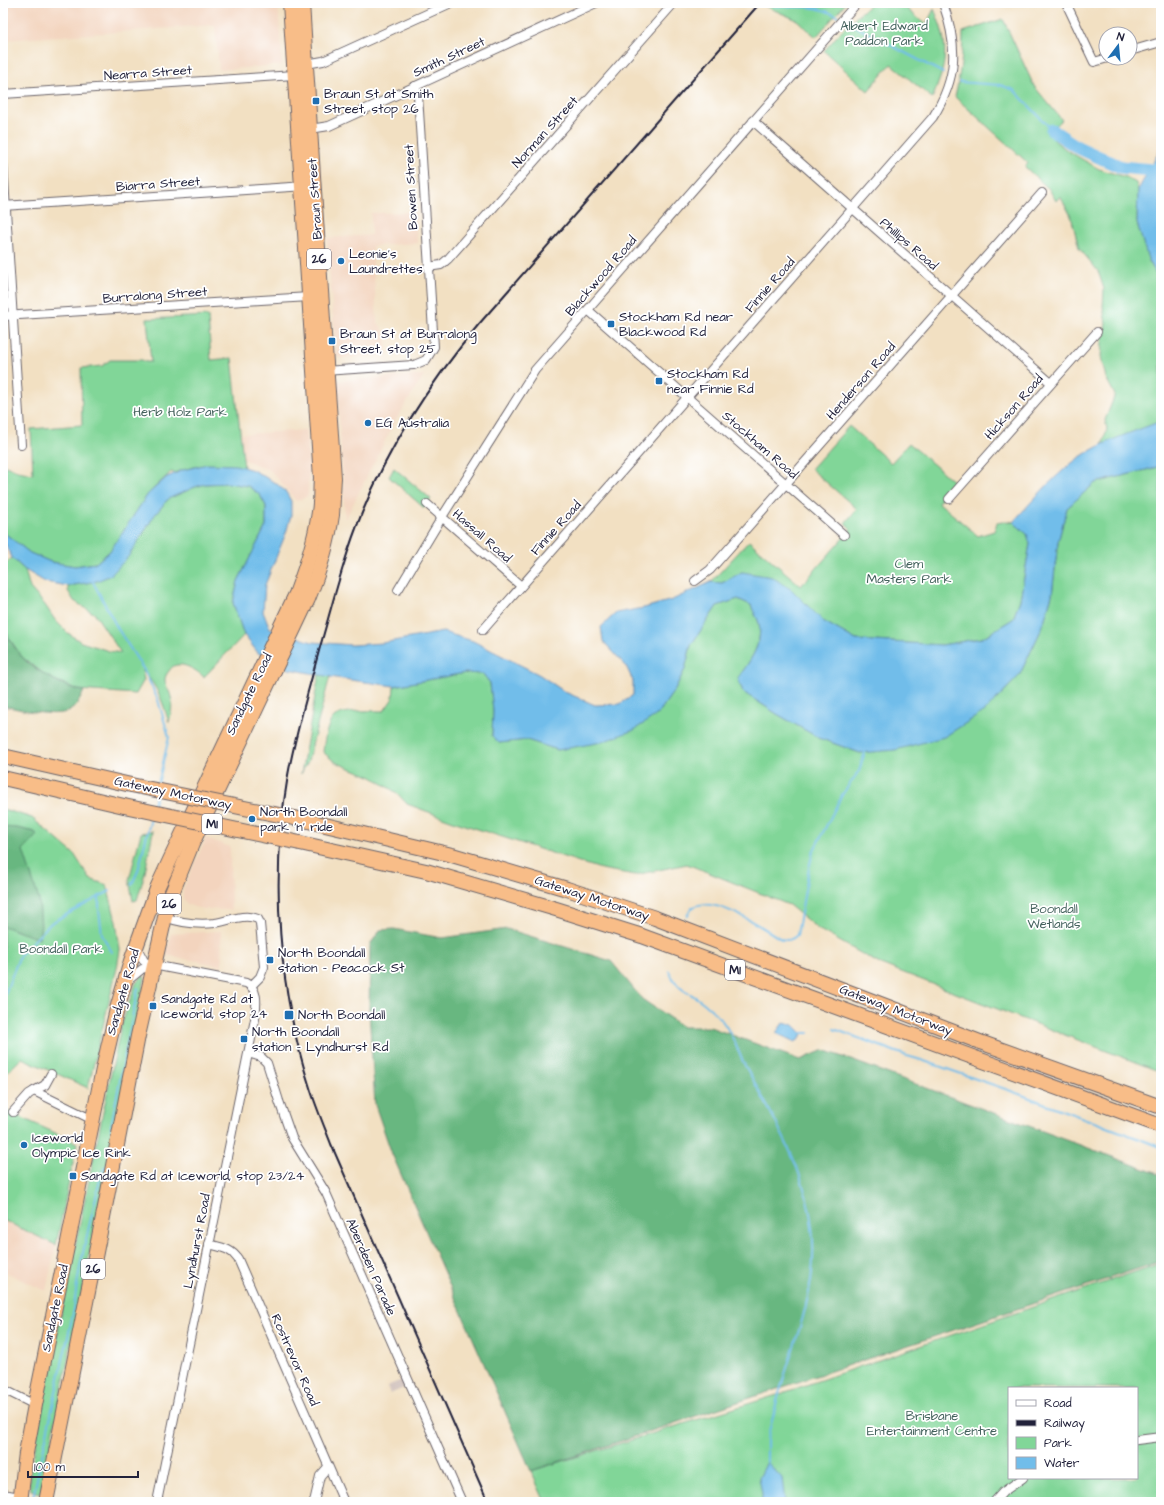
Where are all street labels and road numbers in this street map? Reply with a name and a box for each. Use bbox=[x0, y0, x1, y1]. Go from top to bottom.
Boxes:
street label: Smith Street bbox=[410, 32, 489, 82]
street label: Nearra Street bbox=[103, 61, 193, 85]
street label: Norman Street bbox=[508, 92, 583, 172]
street label: Bowen Street bbox=[400, 143, 422, 230]
street label: Braun Street bbox=[303, 157, 327, 240]
street label: Biarra Street bbox=[115, 172, 201, 196]
street label: Phillips Road bbox=[876, 214, 942, 274]
street label: Blackwood Road bbox=[561, 232, 641, 320]
road number: 26 bbox=[307, 249, 331, 269]
street label: Finnie Road bbox=[741, 253, 799, 317]
street label: Burralong Street bbox=[102, 282, 209, 309]
street label: Henderson Road bbox=[822, 338, 900, 424]
street label: Hickson Road bbox=[980, 370, 1048, 444]
street label: Stockham Road bbox=[718, 407, 802, 483]
street label: Finnie Road bbox=[527, 496, 586, 559]
street label: Hassall Road bbox=[448, 505, 516, 567]
street label: Sandgate Road bbox=[221, 650, 278, 738]
street label: Gateway Motorway bbox=[113, 772, 233, 815]
road number: M1 bbox=[202, 814, 222, 834]
street label: Gateway Motorway bbox=[532, 871, 652, 926]
road number: 26 bbox=[157, 894, 181, 914]
street label: Sandgate Road bbox=[102, 947, 145, 1037]
road number: M1 bbox=[725, 960, 745, 980]
street label: Gateway Motorway bbox=[837, 980, 955, 1041]
street label: Lyndhurst Road bbox=[179, 1192, 216, 1290]
street label: Aberdeen Parade bbox=[341, 1216, 401, 1318]
road number: 26 bbox=[81, 1259, 105, 1279]
street label: Sandgate Road bbox=[37, 1262, 74, 1354]
street label: Rostrevor Road bbox=[267, 1311, 323, 1409]

